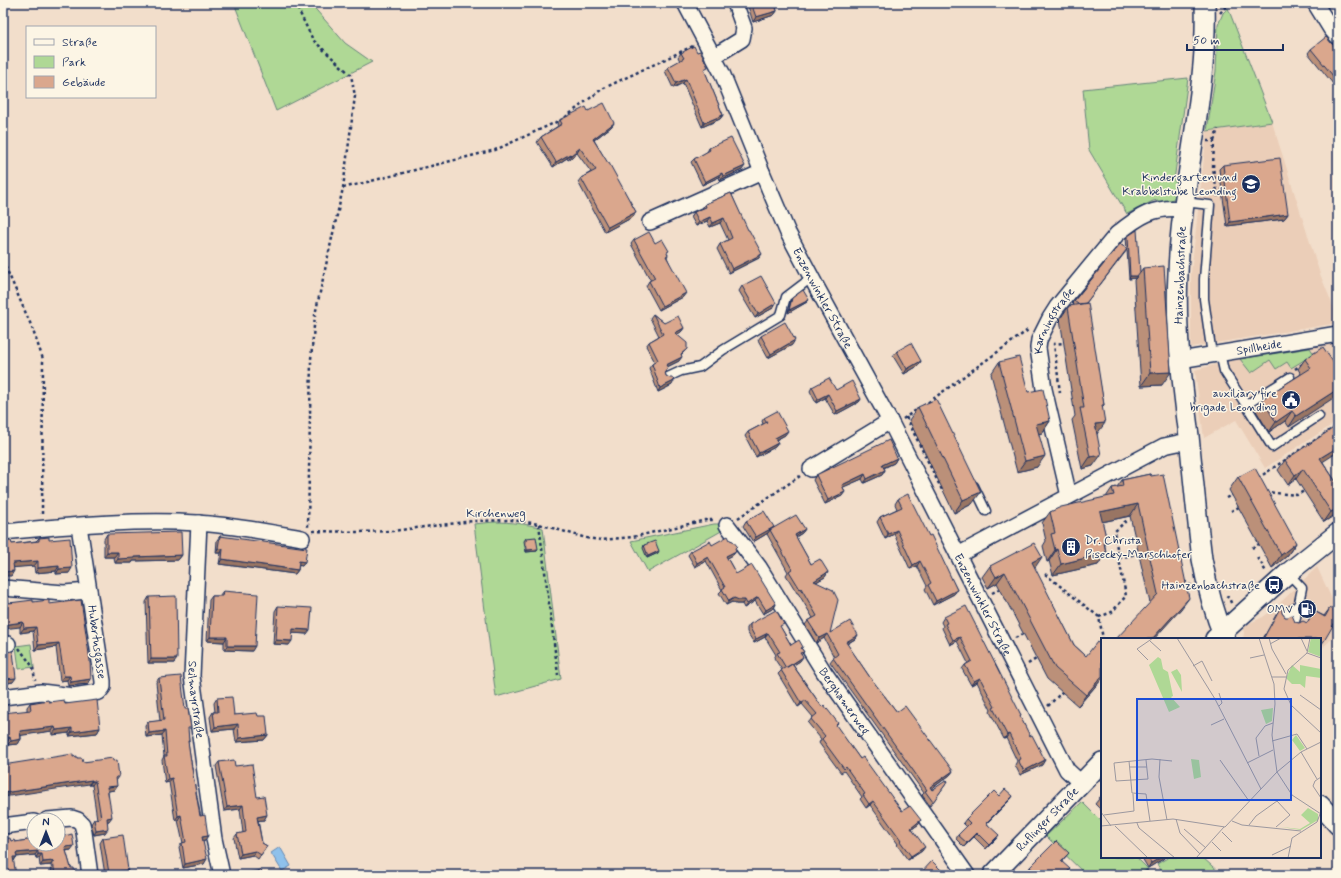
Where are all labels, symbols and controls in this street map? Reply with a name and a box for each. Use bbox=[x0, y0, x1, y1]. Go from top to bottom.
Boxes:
legend bbox=[26, 26, 156, 98]
scale bar bbox=[1187, 26, 1283, 52]
text: 50 m bbox=[1193, 33, 1220, 49]
text: Straße bbox=[62, 35, 97, 51]
text: Park bbox=[62, 55, 86, 71]
text: Gebäude bbox=[62, 75, 105, 91]
place label: Kindergarten und Krabbelstube Leonding bbox=[1122, 170, 1237, 201]
school or university icon: Kindergarten und Krabbelstube Leonding bbox=[1240, 173, 1262, 195]
street label: Hainzenbachstraße bbox=[1171, 226, 1191, 324]
street label: Enzenwinkler Straße bbox=[788, 245, 856, 352]
street label: Karningstraße bbox=[1031, 284, 1079, 355]
street label: Spillheide bbox=[1235, 336, 1283, 360]
place label: auxiliary fire brigade Leonding bbox=[1190, 386, 1277, 416]
public building icon: auxiliary fire brigade Leonding bbox=[1280, 389, 1302, 411]
street label: Kirchenweg bbox=[466, 506, 526, 522]
place label: Dr. Christa Pisecky-Marschhofer bbox=[1085, 533, 1192, 563]
building icon: Dr. Christa Pisecky-Marschhofer bbox=[1060, 536, 1082, 558]
street label: Enzenwinkler Straße bbox=[950, 551, 1015, 659]
bus stop icon: Hainzenbachstraße bbox=[1263, 574, 1285, 596]
place label: Hainzenbachstraße bbox=[1162, 578, 1260, 594]
fuel station icon: OMV bbox=[1296, 598, 1318, 620]
place label: OMV bbox=[1267, 602, 1293, 618]
street label: Hubertusgasse bbox=[82, 604, 109, 680]
inset map bbox=[1101, 638, 1321, 858]
street label: Seilmayrstraße bbox=[183, 660, 207, 740]
street label: Berghamerweg bbox=[814, 665, 873, 739]
street label: Ruflinger Straße bbox=[1013, 784, 1083, 855]
north arrow bbox=[26, 812, 66, 852]
text: N bbox=[42, 816, 50, 830]

